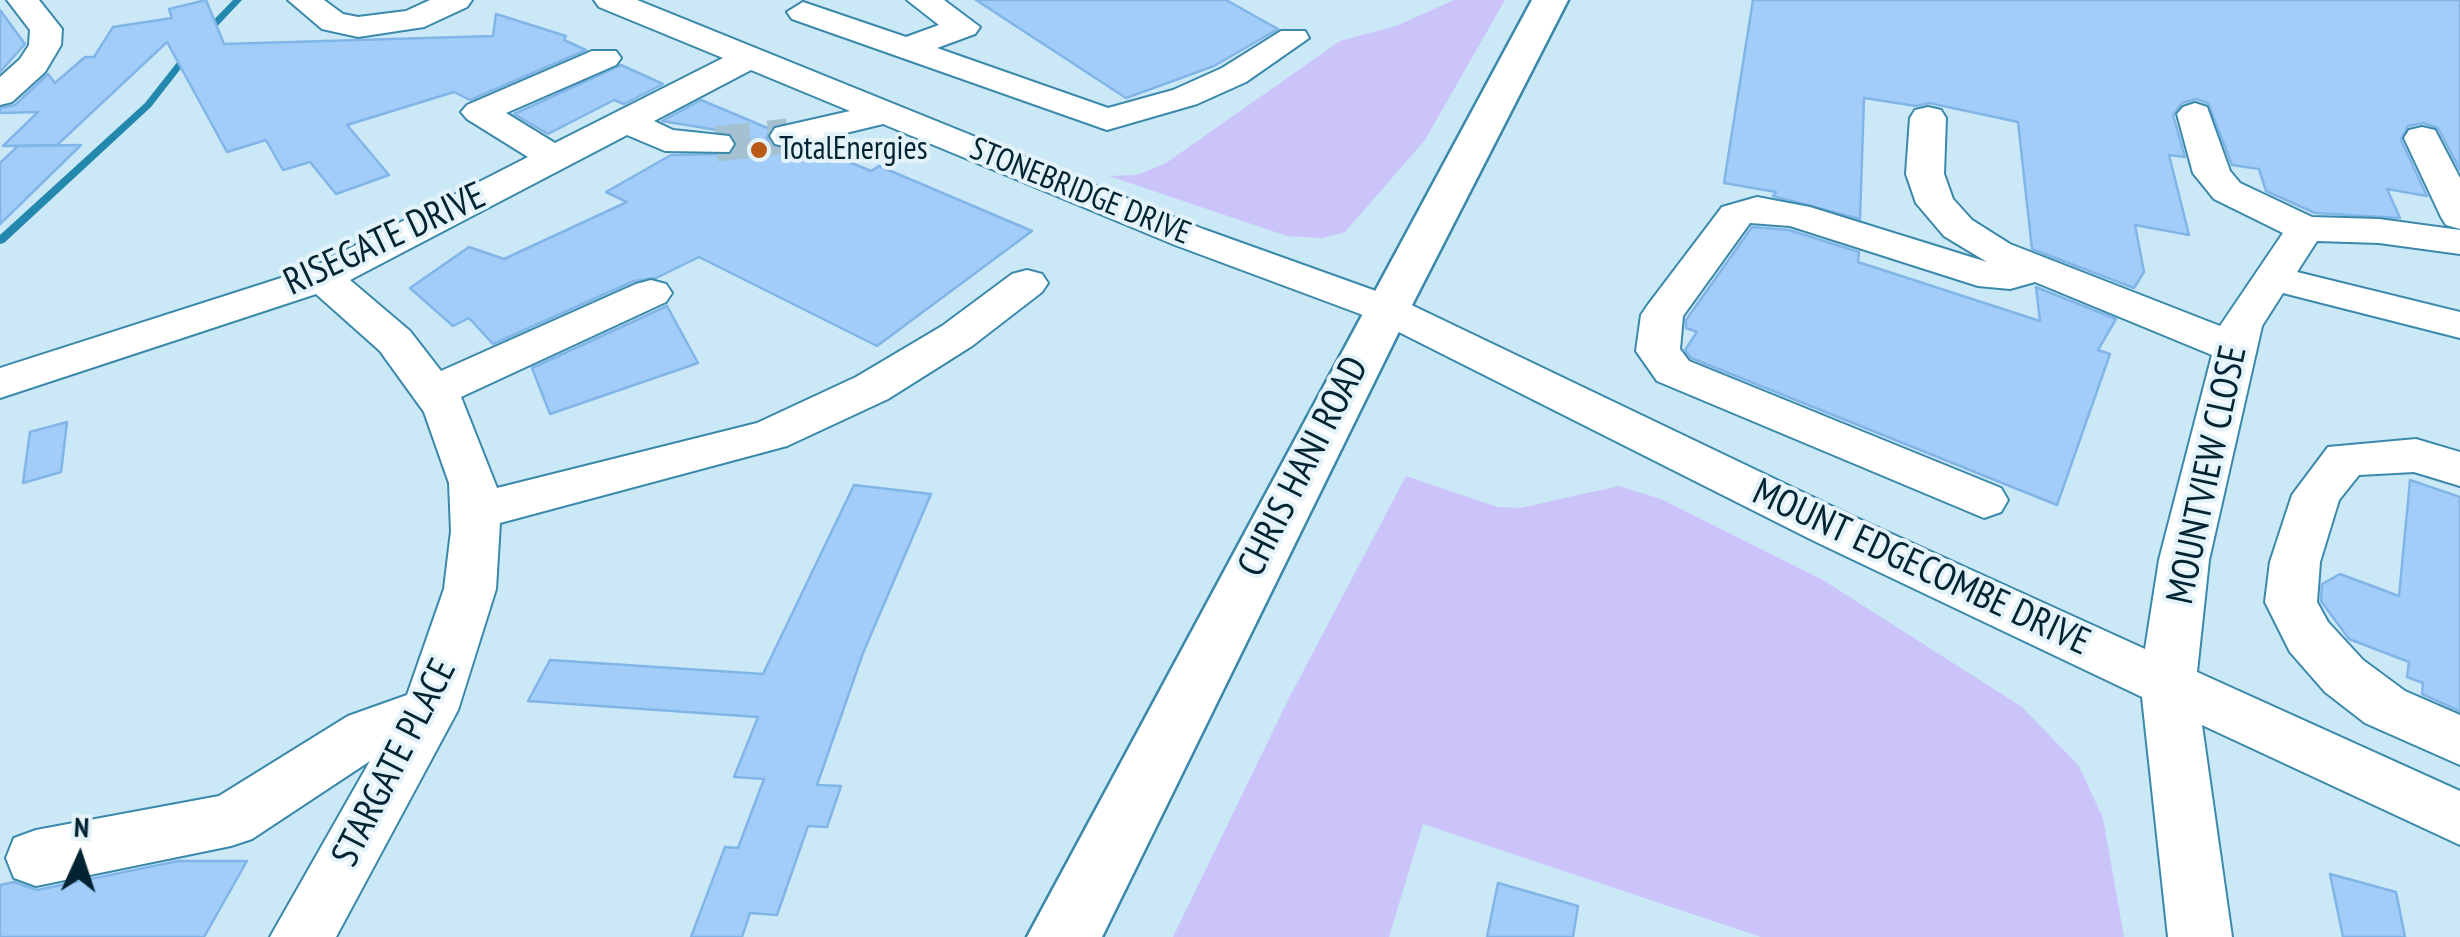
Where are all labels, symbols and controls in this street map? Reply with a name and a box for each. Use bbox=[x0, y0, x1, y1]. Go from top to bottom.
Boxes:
street label: STONEBRIDGE DRIVE bbox=[964, 130, 1196, 254]
place label: TotalEnergies bbox=[779, 131, 927, 169]
marker: TotalEnergies bbox=[748, 139, 770, 161]
street label: RISEGATE DRIVE bbox=[277, 174, 493, 306]
street label: MOUNTVIEW CLOSE bbox=[2158, 342, 2258, 608]
street label: CHRIS HANI ROAD bbox=[1229, 350, 1379, 584]
street label: MOUNT EDGECOMBE DRIVE bbox=[1745, 470, 2097, 666]
street label: STARGATE PLACE bbox=[323, 652, 467, 874]
north arrow bbox=[30, 807, 130, 907]
text: N bbox=[73, 808, 90, 845]

